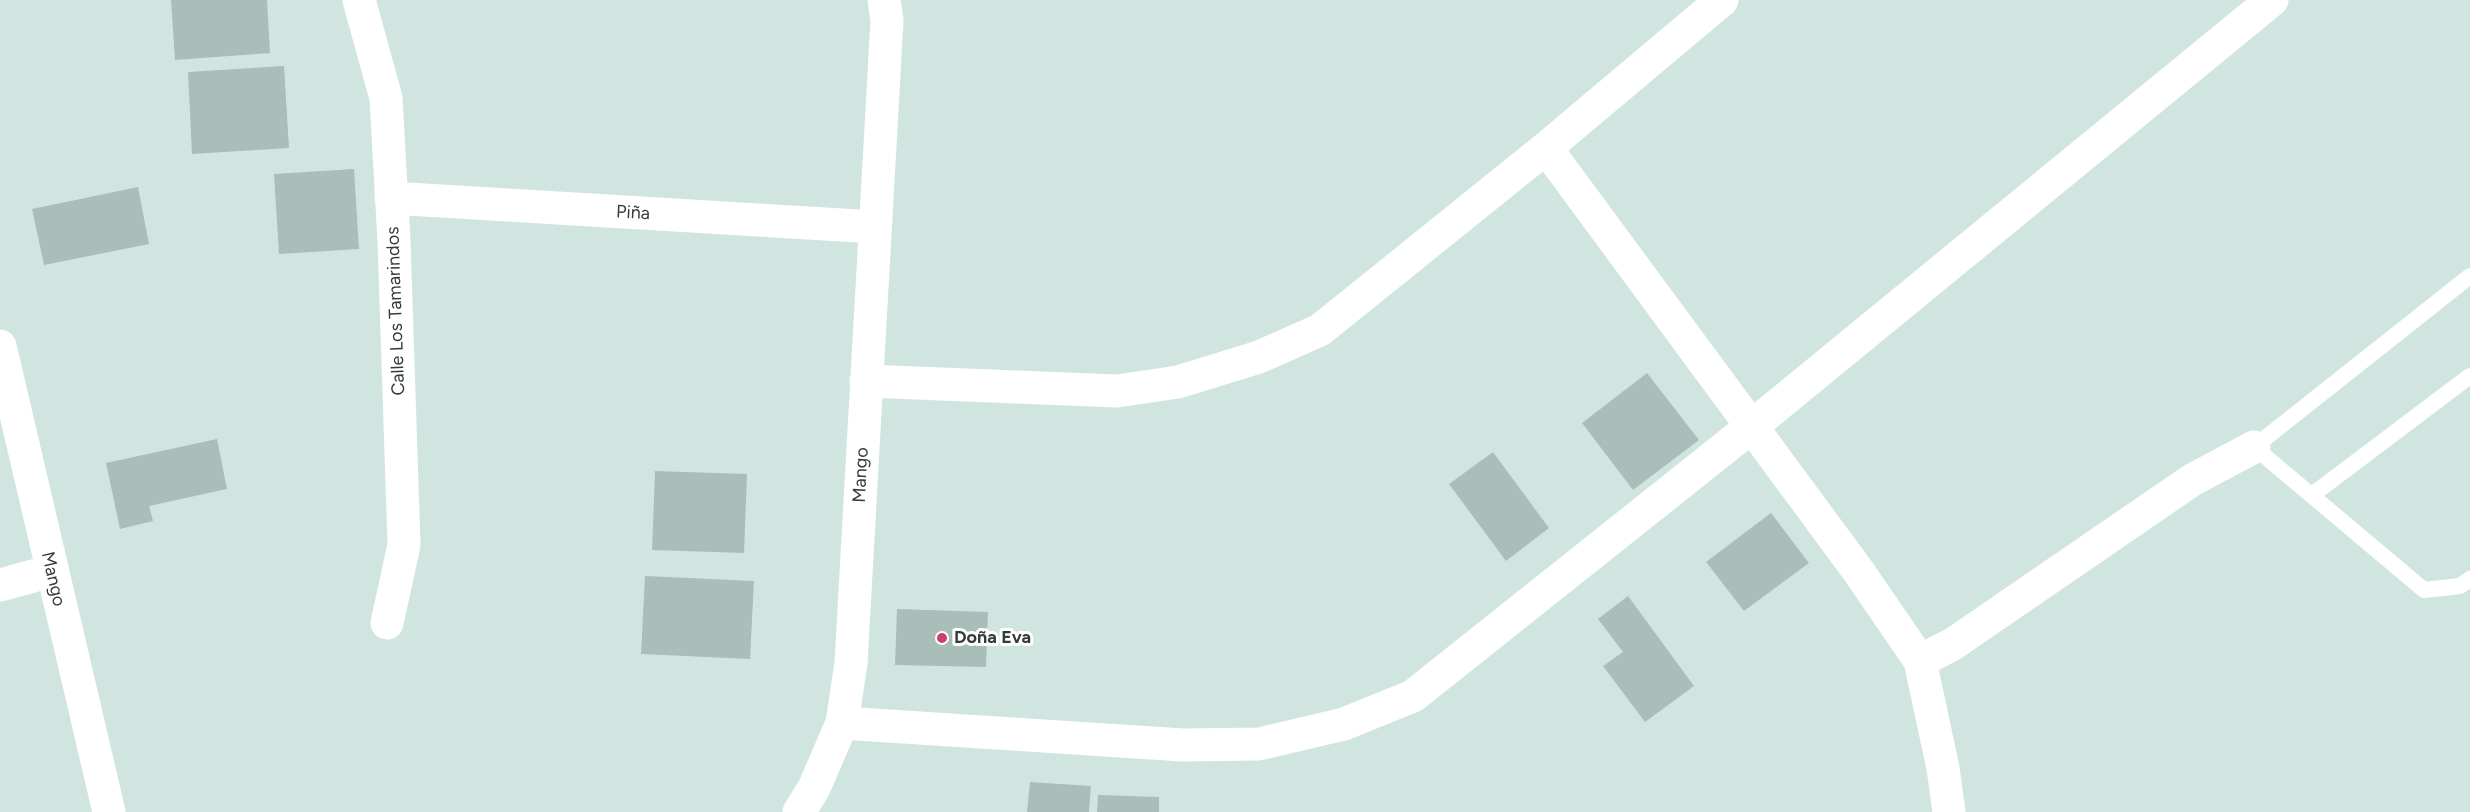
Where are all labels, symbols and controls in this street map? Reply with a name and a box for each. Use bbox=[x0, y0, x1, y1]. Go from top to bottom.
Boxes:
street label: Piña bbox=[616, 201, 650, 225]
street label: Calle Los Tamarindos bbox=[382, 226, 410, 396]
street label: Mango bbox=[849, 447, 873, 503]
street label: Mango bbox=[36, 550, 70, 608]
place label: Doña Eva bbox=[954, 627, 1031, 649]
marker: Doña Eva bbox=[935, 631, 949, 645]

